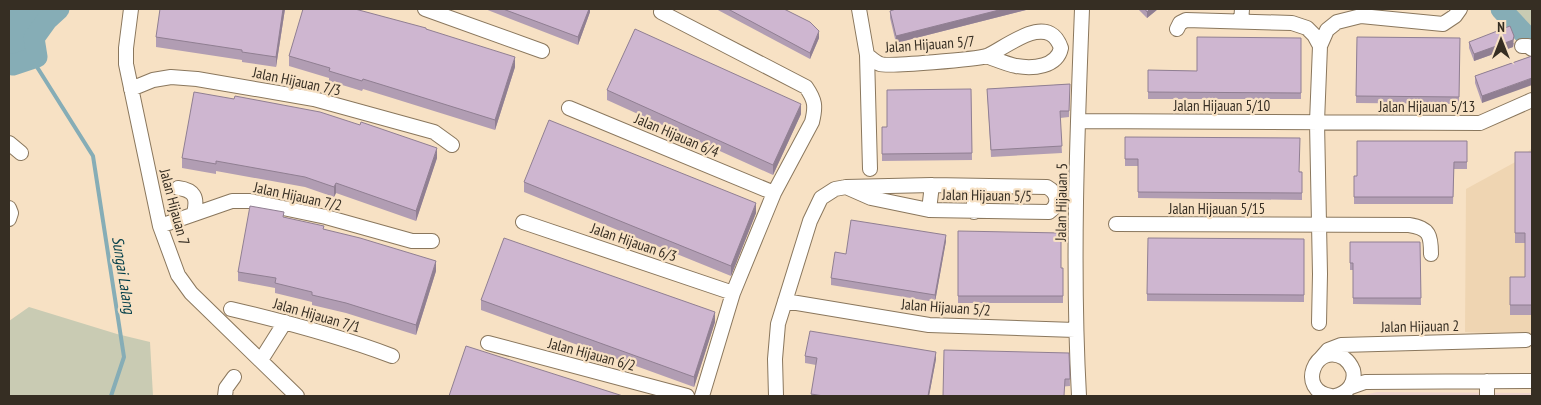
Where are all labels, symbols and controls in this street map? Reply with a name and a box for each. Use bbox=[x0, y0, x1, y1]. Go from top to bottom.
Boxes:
north arrow bbox=[1476, 15, 1526, 65]
text: N bbox=[1497, 18, 1505, 36]
street label: Jalan Hijauan 5/7 bbox=[884, 31, 975, 57]
street label: Jalan Hijauan 7/3 bbox=[250, 62, 343, 100]
street label: Jalan Hijauan 5/10 bbox=[1173, 96, 1270, 115]
street label: Jalan Hijauan 5/13 bbox=[1378, 97, 1475, 116]
street label: Jalan Hijauan 6/4 bbox=[631, 108, 722, 161]
street label: Jalan Hijauan 5 bbox=[1051, 163, 1071, 242]
street label: Jalan Hijauan 7 bbox=[155, 166, 194, 247]
street label: Jalan Hijauan 7/2 bbox=[251, 177, 344, 215]
street label: Jalan Hijauan 5/5 bbox=[941, 185, 1032, 205]
street label: Jalan Hijauan 5/15 bbox=[1168, 199, 1265, 218]
street label: Jalan Hijauan 6/3 bbox=[588, 218, 679, 266]
water label: Sungai Lalang bbox=[108, 235, 140, 316]
street label: Jalan Hijauan 7/1 bbox=[270, 293, 363, 336]
street label: Jalan Hijauan 5/2 bbox=[900, 294, 991, 320]
street label: Jalan Hijauan 2 bbox=[1380, 316, 1459, 336]
street label: Jalan Hijauan 6/2 bbox=[545, 333, 638, 375]

